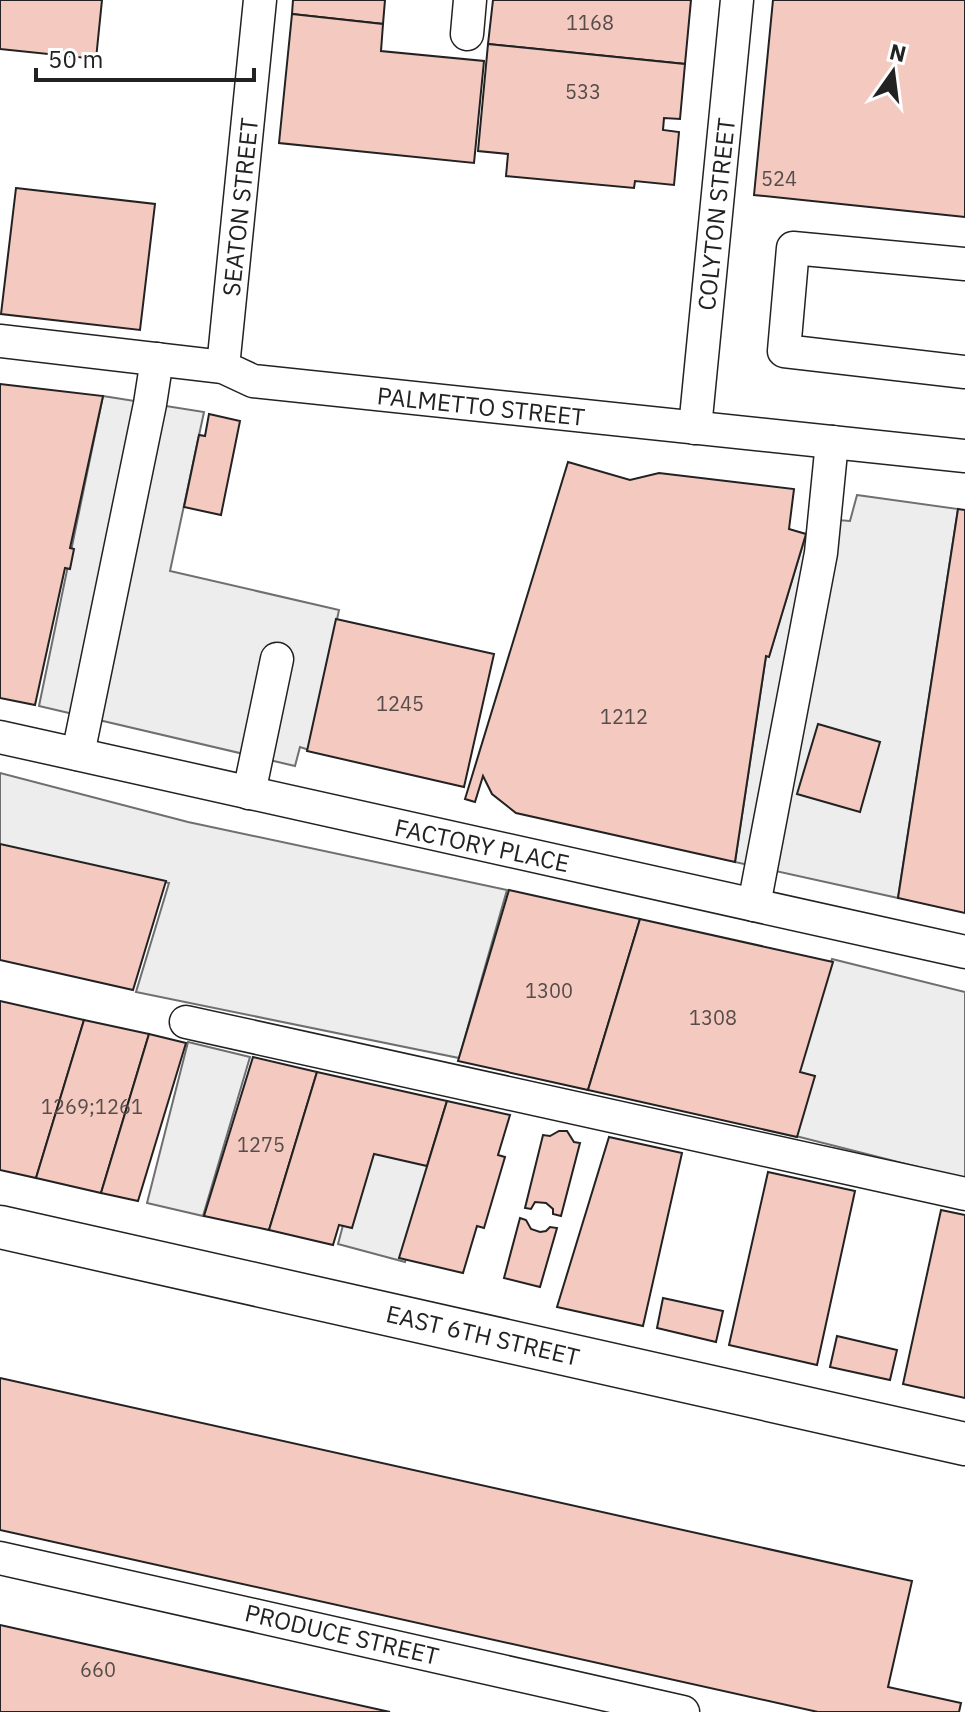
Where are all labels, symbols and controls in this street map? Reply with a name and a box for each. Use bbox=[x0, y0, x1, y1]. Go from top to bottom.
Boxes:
house number: 1168 bbox=[566, 9, 614, 36]
scale bar bbox=[36, 32, 254, 82]
north arrow bbox=[853, 32, 933, 112]
text: N bbox=[887, 36, 909, 68]
text: 50 m bbox=[48, 43, 103, 75]
house number: 533 bbox=[565, 78, 601, 105]
street label: SEATON STREET bbox=[215, 116, 265, 298]
street label: COLYTON STREET bbox=[690, 116, 742, 312]
house number: 524 bbox=[761, 165, 797, 192]
street label: PALMETTO STREET bbox=[375, 379, 587, 433]
house number: 1245 bbox=[376, 690, 424, 717]
house number: 1212 bbox=[600, 703, 648, 730]
street label: FACTORY PLACE bbox=[392, 811, 572, 879]
house number: 1300 bbox=[525, 977, 573, 1004]
house number: 1308 bbox=[689, 1004, 737, 1031]
house number: 1269;1261 bbox=[41, 1093, 143, 1120]
house number: 1275 bbox=[237, 1131, 285, 1158]
street label: EAST 6TH STREET bbox=[383, 1297, 583, 1373]
street label: PRODUCE STREET bbox=[242, 1596, 442, 1672]
house number: 660 bbox=[80, 1656, 116, 1683]

